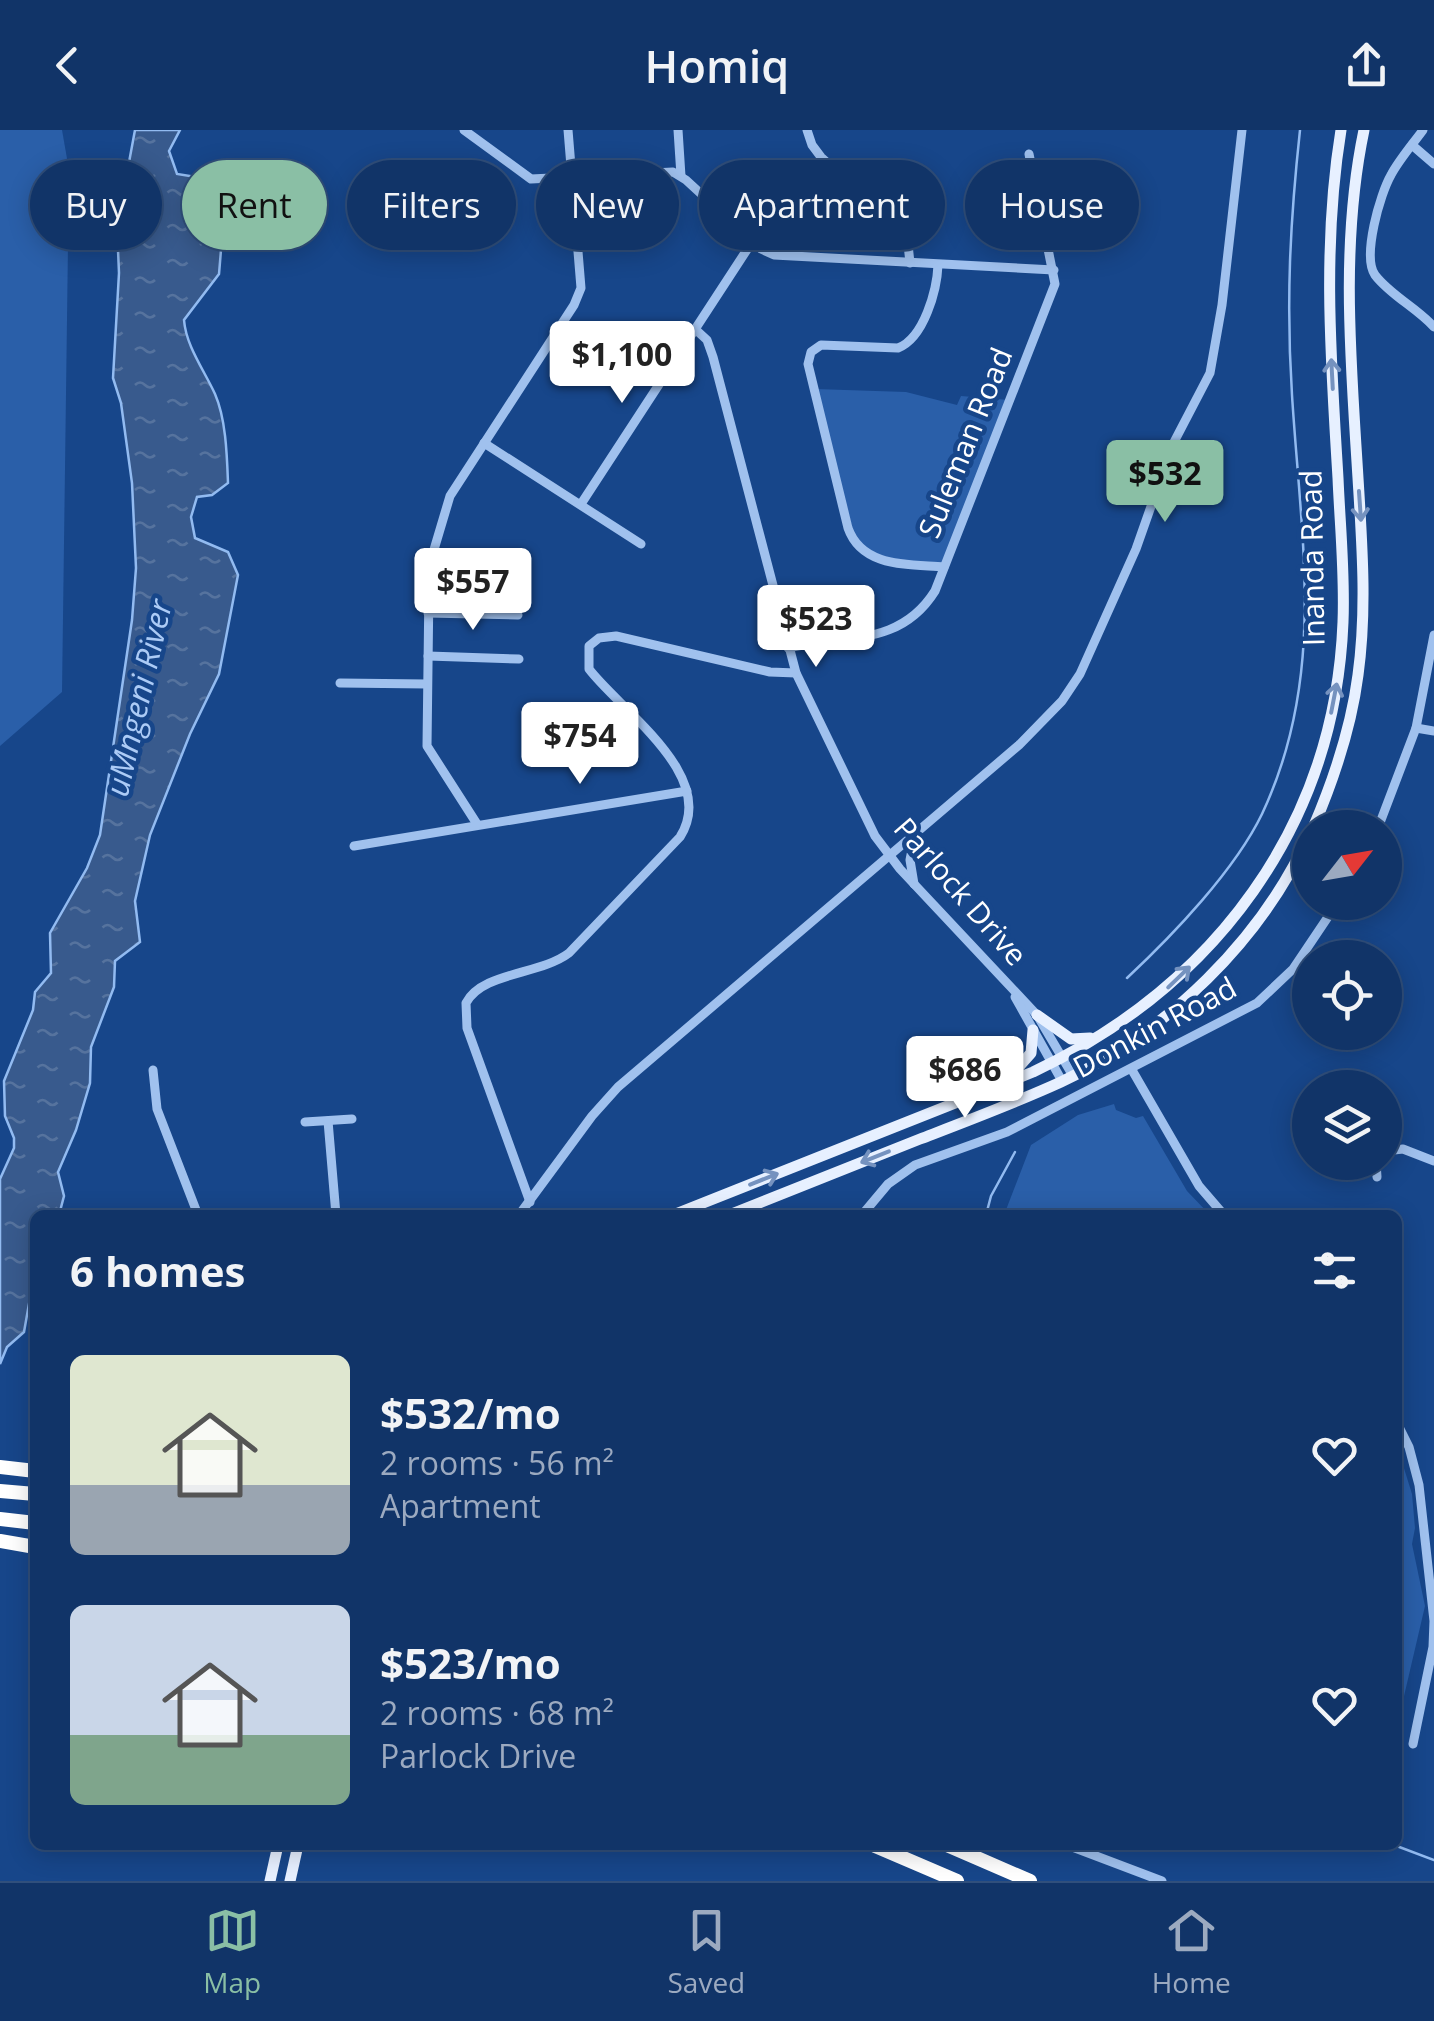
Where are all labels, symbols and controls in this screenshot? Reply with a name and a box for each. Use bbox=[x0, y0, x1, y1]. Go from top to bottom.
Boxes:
text: Homiq bbox=[645, 35, 789, 96]
icon: back bbox=[40, 38, 95, 93]
icon: share bbox=[1339, 38, 1394, 93]
chip: Buy bbox=[30, 160, 162, 250]
chip: Rent bbox=[182, 160, 327, 250]
chip: Filters bbox=[347, 160, 516, 250]
chip: New bbox=[536, 160, 679, 250]
chip: Apartment bbox=[699, 160, 945, 250]
chip: House bbox=[965, 160, 1139, 250]
pin: $1,100 bbox=[541, 321, 703, 406]
text: $1,100 bbox=[572, 332, 672, 375]
street label: Suleman Road bbox=[908, 341, 1021, 544]
one-way arrow bbox=[1322, 359, 1341, 391]
pin: $532 bbox=[1106, 440, 1224, 525]
text: $532 bbox=[1128, 451, 1202, 494]
street label: Inanda Road bbox=[1289, 470, 1334, 646]
one-way arrow bbox=[1350, 490, 1369, 522]
pin: $557 bbox=[414, 548, 532, 633]
text: $557 bbox=[436, 559, 510, 602]
pin: $523 bbox=[757, 585, 875, 670]
water label: uMngeni River bbox=[94, 594, 181, 800]
text: $523 bbox=[779, 596, 853, 639]
one-way arrow bbox=[1325, 683, 1344, 715]
pin: $754 bbox=[521, 702, 639, 787]
text: $754 bbox=[543, 713, 617, 756]
street label: Parlock Drive bbox=[885, 808, 1037, 974]
north arrow bbox=[1292, 810, 1402, 920]
map controls bbox=[1292, 810, 1402, 1180]
button: locate bbox=[1292, 940, 1402, 1050]
one-way arrow bbox=[1166, 965, 1190, 989]
street label: Donkin Road bbox=[1066, 966, 1243, 1087]
pin: $686 bbox=[906, 1036, 1024, 1121]
text: $686 bbox=[928, 1047, 1002, 1090]
button: layers bbox=[1292, 1070, 1402, 1180]
one-way arrow bbox=[860, 1150, 890, 1168]
one-way arrow bbox=[748, 1168, 778, 1186]
text: 6 homes bbox=[70, 1242, 245, 1299]
icon: filters bbox=[1307, 1243, 1362, 1298]
text: $532/mo bbox=[380, 1384, 561, 1441]
icon: home bbox=[150, 1395, 270, 1515]
icon: heart bbox=[1307, 1428, 1362, 1483]
text: 2 rooms · 56 m² bbox=[380, 1441, 614, 1484]
text: Apartment bbox=[380, 1484, 541, 1527]
text: $523/mo bbox=[380, 1634, 561, 1691]
icon: home bbox=[150, 1645, 270, 1765]
icon: heart bbox=[1307, 1678, 1362, 1733]
text: 2 rooms · 68 m² bbox=[380, 1691, 614, 1734]
text: Parlock Drive bbox=[380, 1734, 576, 1777]
tab: Map bbox=[203, 1903, 261, 2001]
tab: Saved bbox=[667, 1903, 745, 2001]
tab: Home bbox=[1152, 1903, 1231, 2001]

